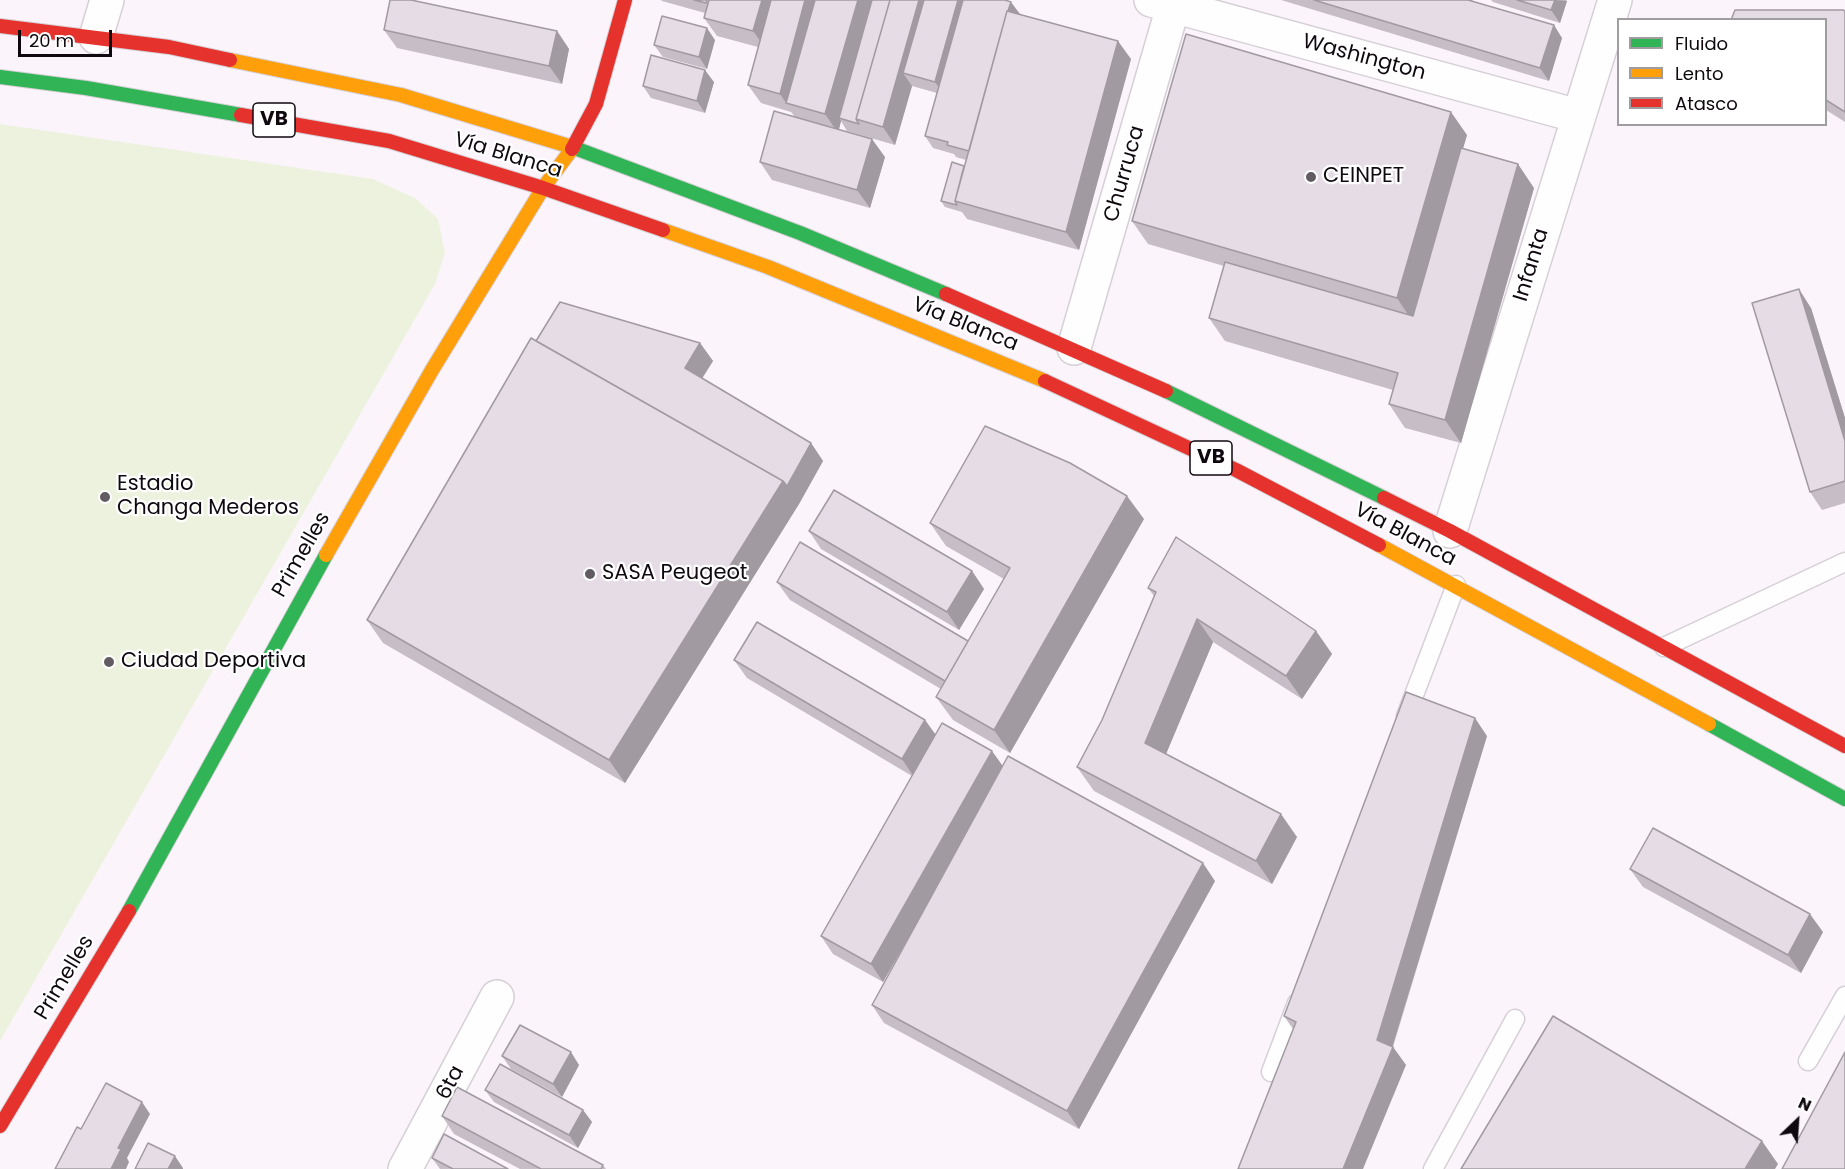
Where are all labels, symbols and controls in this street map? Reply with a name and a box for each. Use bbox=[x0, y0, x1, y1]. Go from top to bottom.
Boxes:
scale bar bbox=[21, 18, 116, 56]
legend bbox=[1617, 18, 1827, 126]
text: 20 m bbox=[29, 28, 74, 53]
street label: Washington bbox=[1300, 29, 1428, 87]
text: Fluido bbox=[1675, 31, 1728, 56]
text: Lento bbox=[1675, 61, 1724, 86]
text: Atasco bbox=[1675, 91, 1738, 116]
road number: VB bbox=[253, 103, 295, 137]
street label: Churruca bbox=[1099, 123, 1151, 225]
street label: Vía Blanca bbox=[451, 128, 565, 184]
place label: CEINPET bbox=[1323, 164, 1404, 190]
marker: CEINPET bbox=[1304, 170, 1318, 184]
street label: Infanta bbox=[1509, 225, 1555, 305]
street label: Vía Blanca bbox=[908, 292, 1022, 358]
road number: VB bbox=[1190, 441, 1232, 475]
place label: Estadio Changa Mederos bbox=[117, 472, 299, 522]
marker: Estadio Changa Mederos bbox=[98, 490, 112, 504]
street label: Vía Blanca bbox=[1350, 498, 1460, 572]
street label: Primelles bbox=[268, 508, 336, 602]
place label: SASA Peugeot bbox=[602, 561, 747, 587]
marker: SASA Peugeot bbox=[583, 567, 597, 581]
place label: Ciudad Deportiva bbox=[121, 649, 306, 675]
marker: Ciudad Deportiva bbox=[102, 655, 116, 669]
street label: Primelles bbox=[30, 931, 100, 1025]
street label: 6ta bbox=[432, 1062, 470, 1104]
north arrow bbox=[1767, 1091, 1827, 1151]
text: N bbox=[1794, 1091, 1815, 1117]

